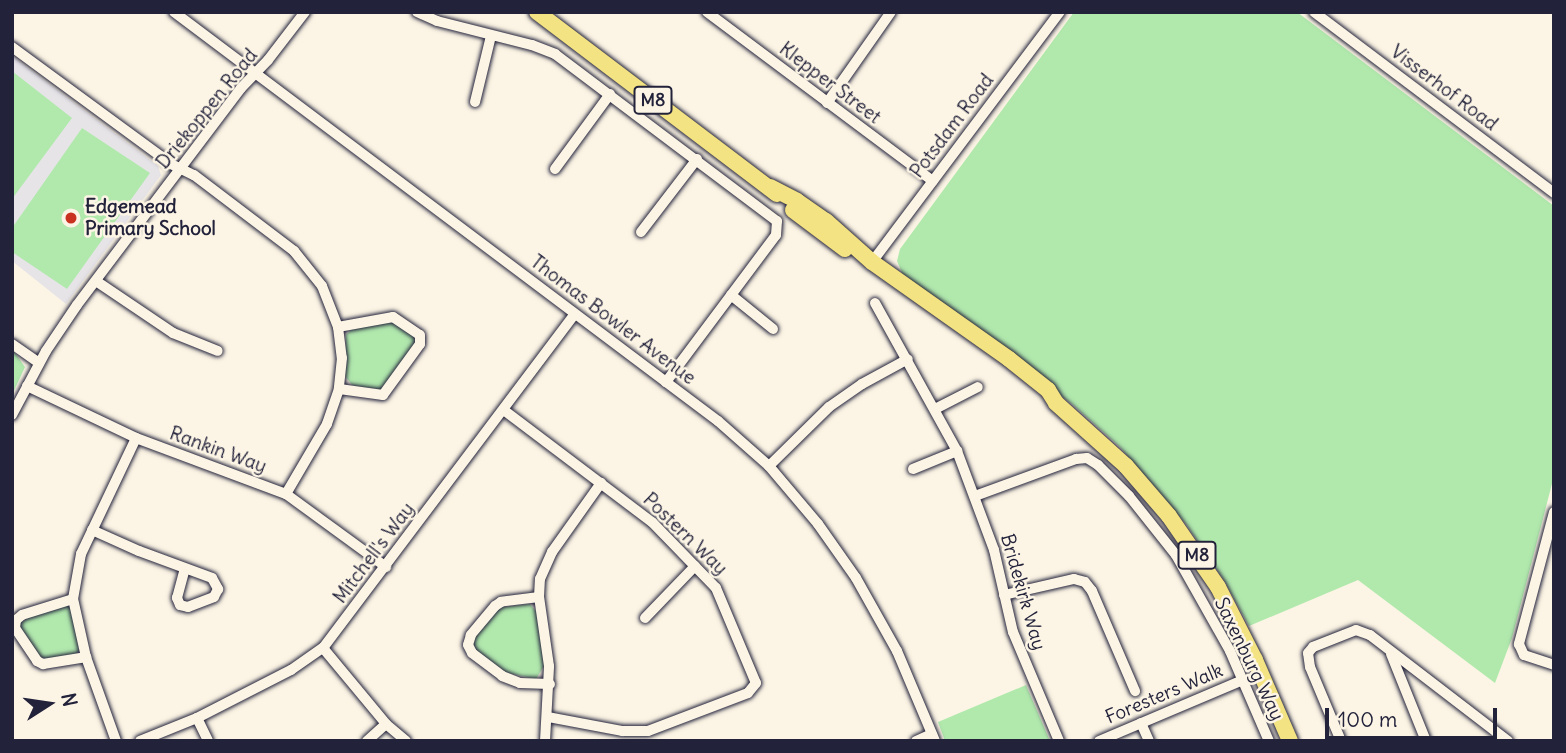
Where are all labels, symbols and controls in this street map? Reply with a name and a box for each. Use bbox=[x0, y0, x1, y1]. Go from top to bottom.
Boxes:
street label: Klepper Street bbox=[775, 37, 885, 129]
street label: Visserhof Road bbox=[1386, 40, 1502, 136]
street label: Driekoppen Road bbox=[152, 44, 262, 174]
street label: Potsdam Road bbox=[905, 69, 999, 183]
road number: M8 bbox=[632, 86, 674, 114]
place label: Edgemead Primary School bbox=[85, 196, 216, 240]
marker: Edgemead Primary School bbox=[63, 210, 79, 226]
street label: Thomas Bowler Avenue bbox=[526, 250, 700, 390]
street label: Rankin Way bbox=[166, 422, 270, 478]
street label: Postern Way bbox=[638, 488, 732, 580]
street label: Mitchell's Way bbox=[329, 498, 419, 608]
street label: Bridekirk Way bbox=[996, 531, 1050, 653]
road number: M8 bbox=[1176, 540, 1218, 570]
street label: Saxenburg Way bbox=[1209, 594, 1289, 724]
street label: Foresters Walk bbox=[1102, 659, 1226, 729]
north arrow bbox=[14, 669, 84, 739]
text: N bbox=[56, 691, 83, 709]
scale bar bbox=[1328, 694, 1500, 738]
text: 100 m bbox=[1338, 706, 1397, 733]

